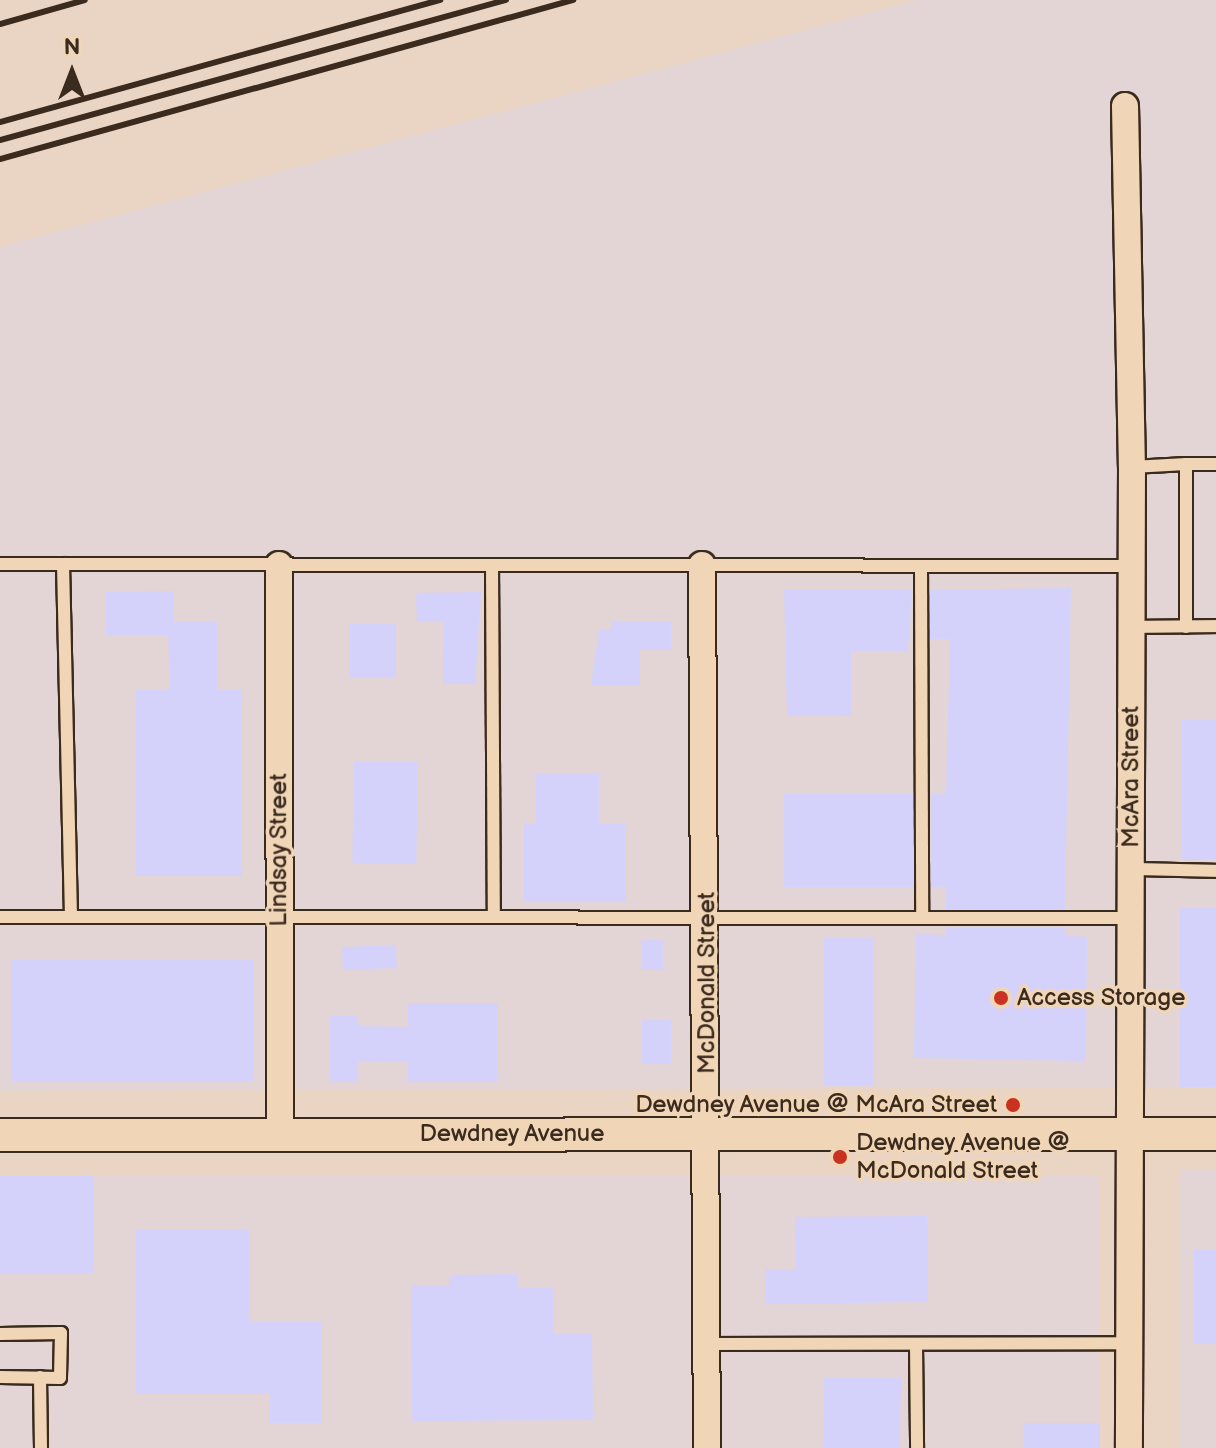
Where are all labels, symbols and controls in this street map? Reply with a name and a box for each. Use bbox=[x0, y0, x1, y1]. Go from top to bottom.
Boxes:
north arrow bbox=[32, 32, 112, 112]
text: N bbox=[64, 34, 80, 61]
street label: McAra Street bbox=[1117, 706, 1145, 848]
street label: Lindsay Street bbox=[265, 772, 293, 928]
street label: McDonald Street bbox=[693, 892, 721, 1074]
place label: Access Storage bbox=[1017, 984, 1186, 1012]
marker: Access Storage bbox=[992, 989, 1010, 1007]
place label: Dewdney Avenue @ McAra Street bbox=[633, 1091, 997, 1119]
marker: Dewdney Avenue @ McAra Street bbox=[1004, 1096, 1022, 1114]
street label: Dewdney Avenue bbox=[419, 1120, 605, 1148]
place label: Dewdney Avenue @ McDonald Street bbox=[856, 1129, 1071, 1185]
marker: Dewdney Avenue @ McDonald Street bbox=[831, 1148, 849, 1166]

